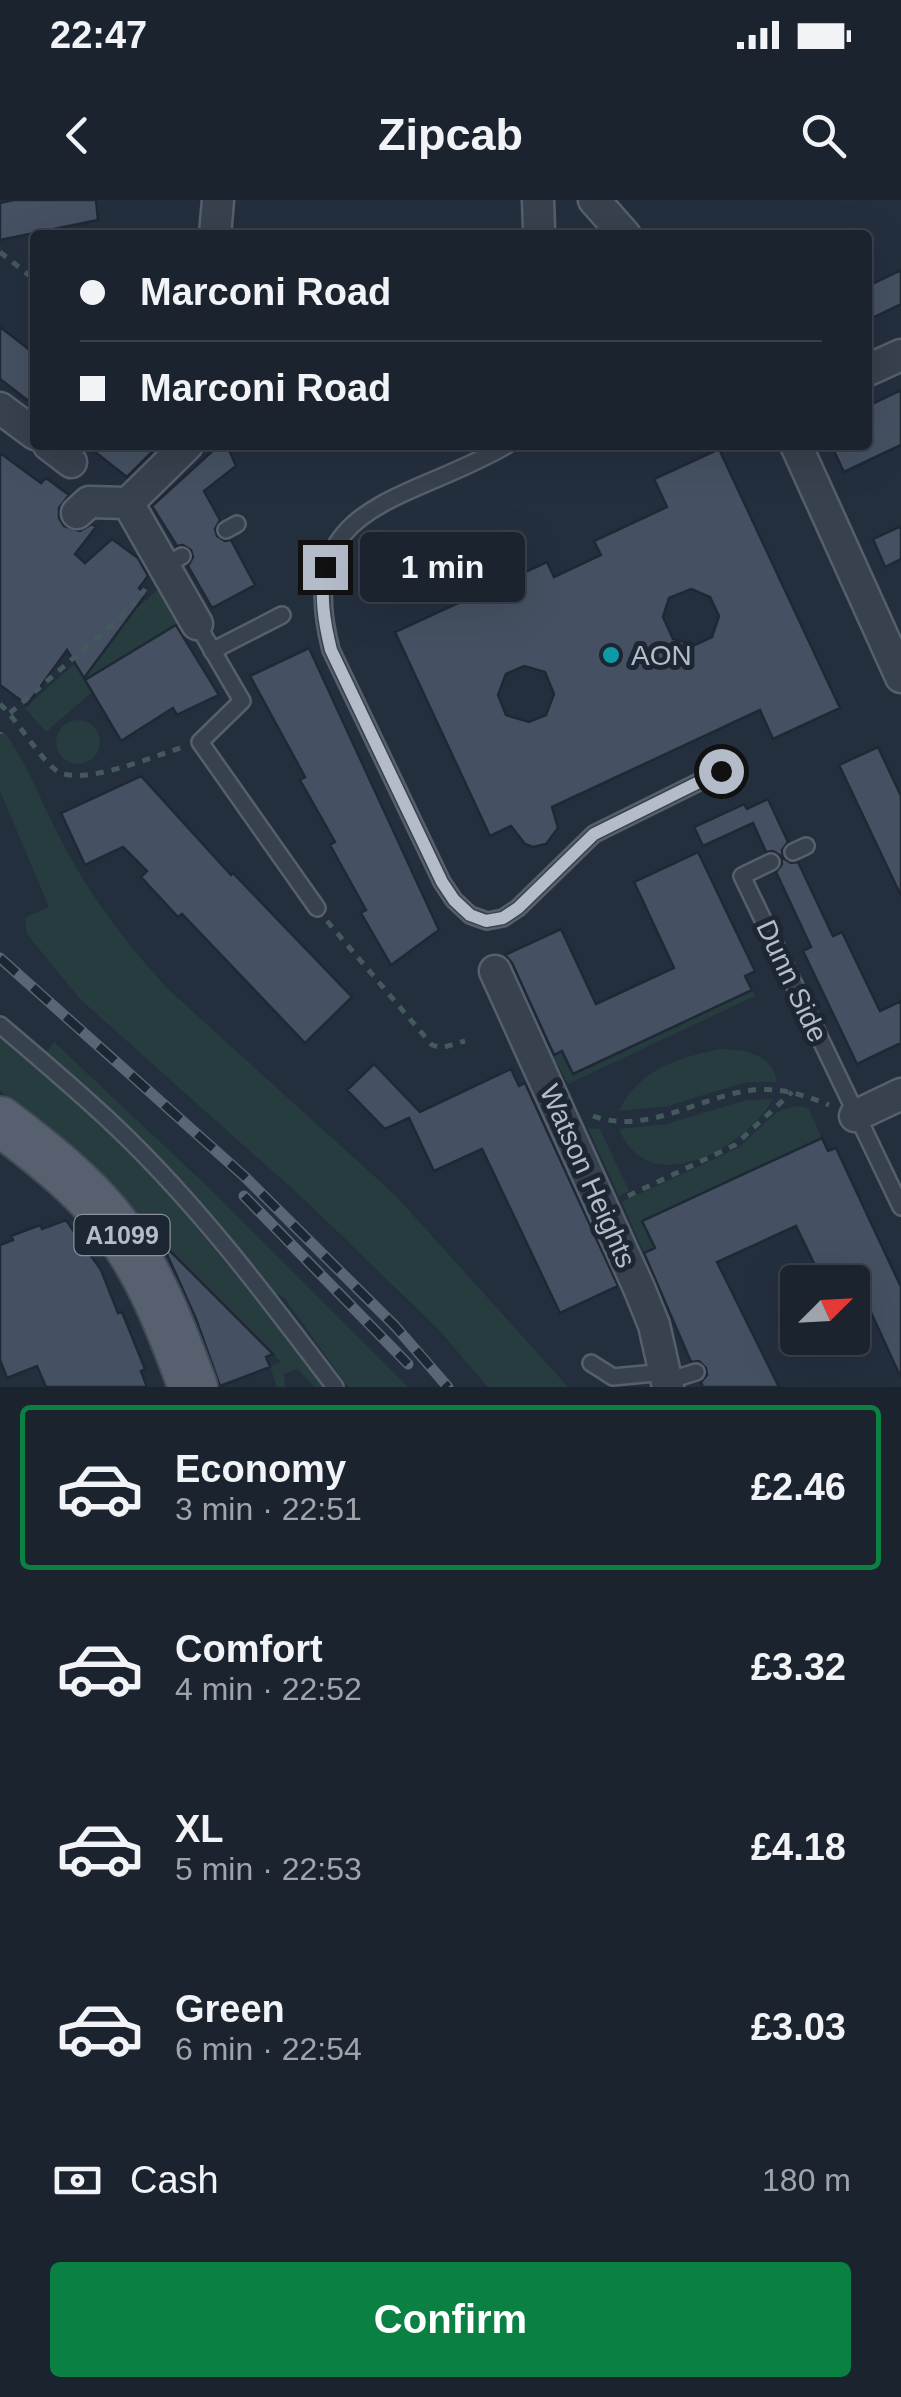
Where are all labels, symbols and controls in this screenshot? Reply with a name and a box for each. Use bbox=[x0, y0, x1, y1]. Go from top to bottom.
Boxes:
text: 22:47 bbox=[50, 14, 147, 56]
icon: back bbox=[50, 108, 105, 163]
icon: search bbox=[796, 108, 851, 163]
text: Zipcab bbox=[378, 109, 523, 160]
text: Marconi Road bbox=[140, 271, 391, 313]
text: Marconi Road bbox=[140, 367, 391, 409]
callout: 1 min bbox=[360, 532, 525, 602]
route end bbox=[303, 545, 348, 590]
text: 1 min bbox=[401, 549, 484, 585]
place label: AON bbox=[631, 640, 692, 671]
marker: AON bbox=[600, 644, 622, 666]
route start bbox=[699, 749, 744, 794]
street label: Dunn Side bbox=[750, 915, 834, 1047]
street label: Watson Heights bbox=[534, 1080, 642, 1272]
road number: A1099 bbox=[74, 1215, 170, 1255]
north arrow bbox=[780, 1265, 870, 1355]
map controls bbox=[780, 1265, 870, 1355]
icon: car bbox=[55, 1443, 145, 1533]
text: Economy bbox=[175, 1448, 346, 1490]
text: £2.46 bbox=[751, 1466, 846, 1508]
text: 3 min · 22:51 bbox=[175, 1491, 362, 1527]
icon: car bbox=[55, 1623, 145, 1713]
text: Comfort bbox=[175, 1628, 323, 1670]
text: £3.32 bbox=[751, 1646, 846, 1688]
text: 4 min · 22:52 bbox=[175, 1671, 362, 1707]
icon: car bbox=[55, 1803, 145, 1893]
text: XL bbox=[175, 1808, 224, 1850]
text: £4.18 bbox=[751, 1826, 846, 1868]
text: 5 min · 22:53 bbox=[175, 1851, 362, 1887]
icon: car bbox=[55, 1983, 145, 2073]
text: Green bbox=[175, 1988, 285, 2030]
text: £3.03 bbox=[751, 2006, 846, 2048]
text: 6 min · 22:54 bbox=[175, 2031, 362, 2067]
icon: cash bbox=[50, 2153, 105, 2208]
text: Cash bbox=[130, 2159, 219, 2201]
text: 180 m bbox=[762, 2162, 851, 2198]
button: Confirm bbox=[50, 2262, 851, 2377]

